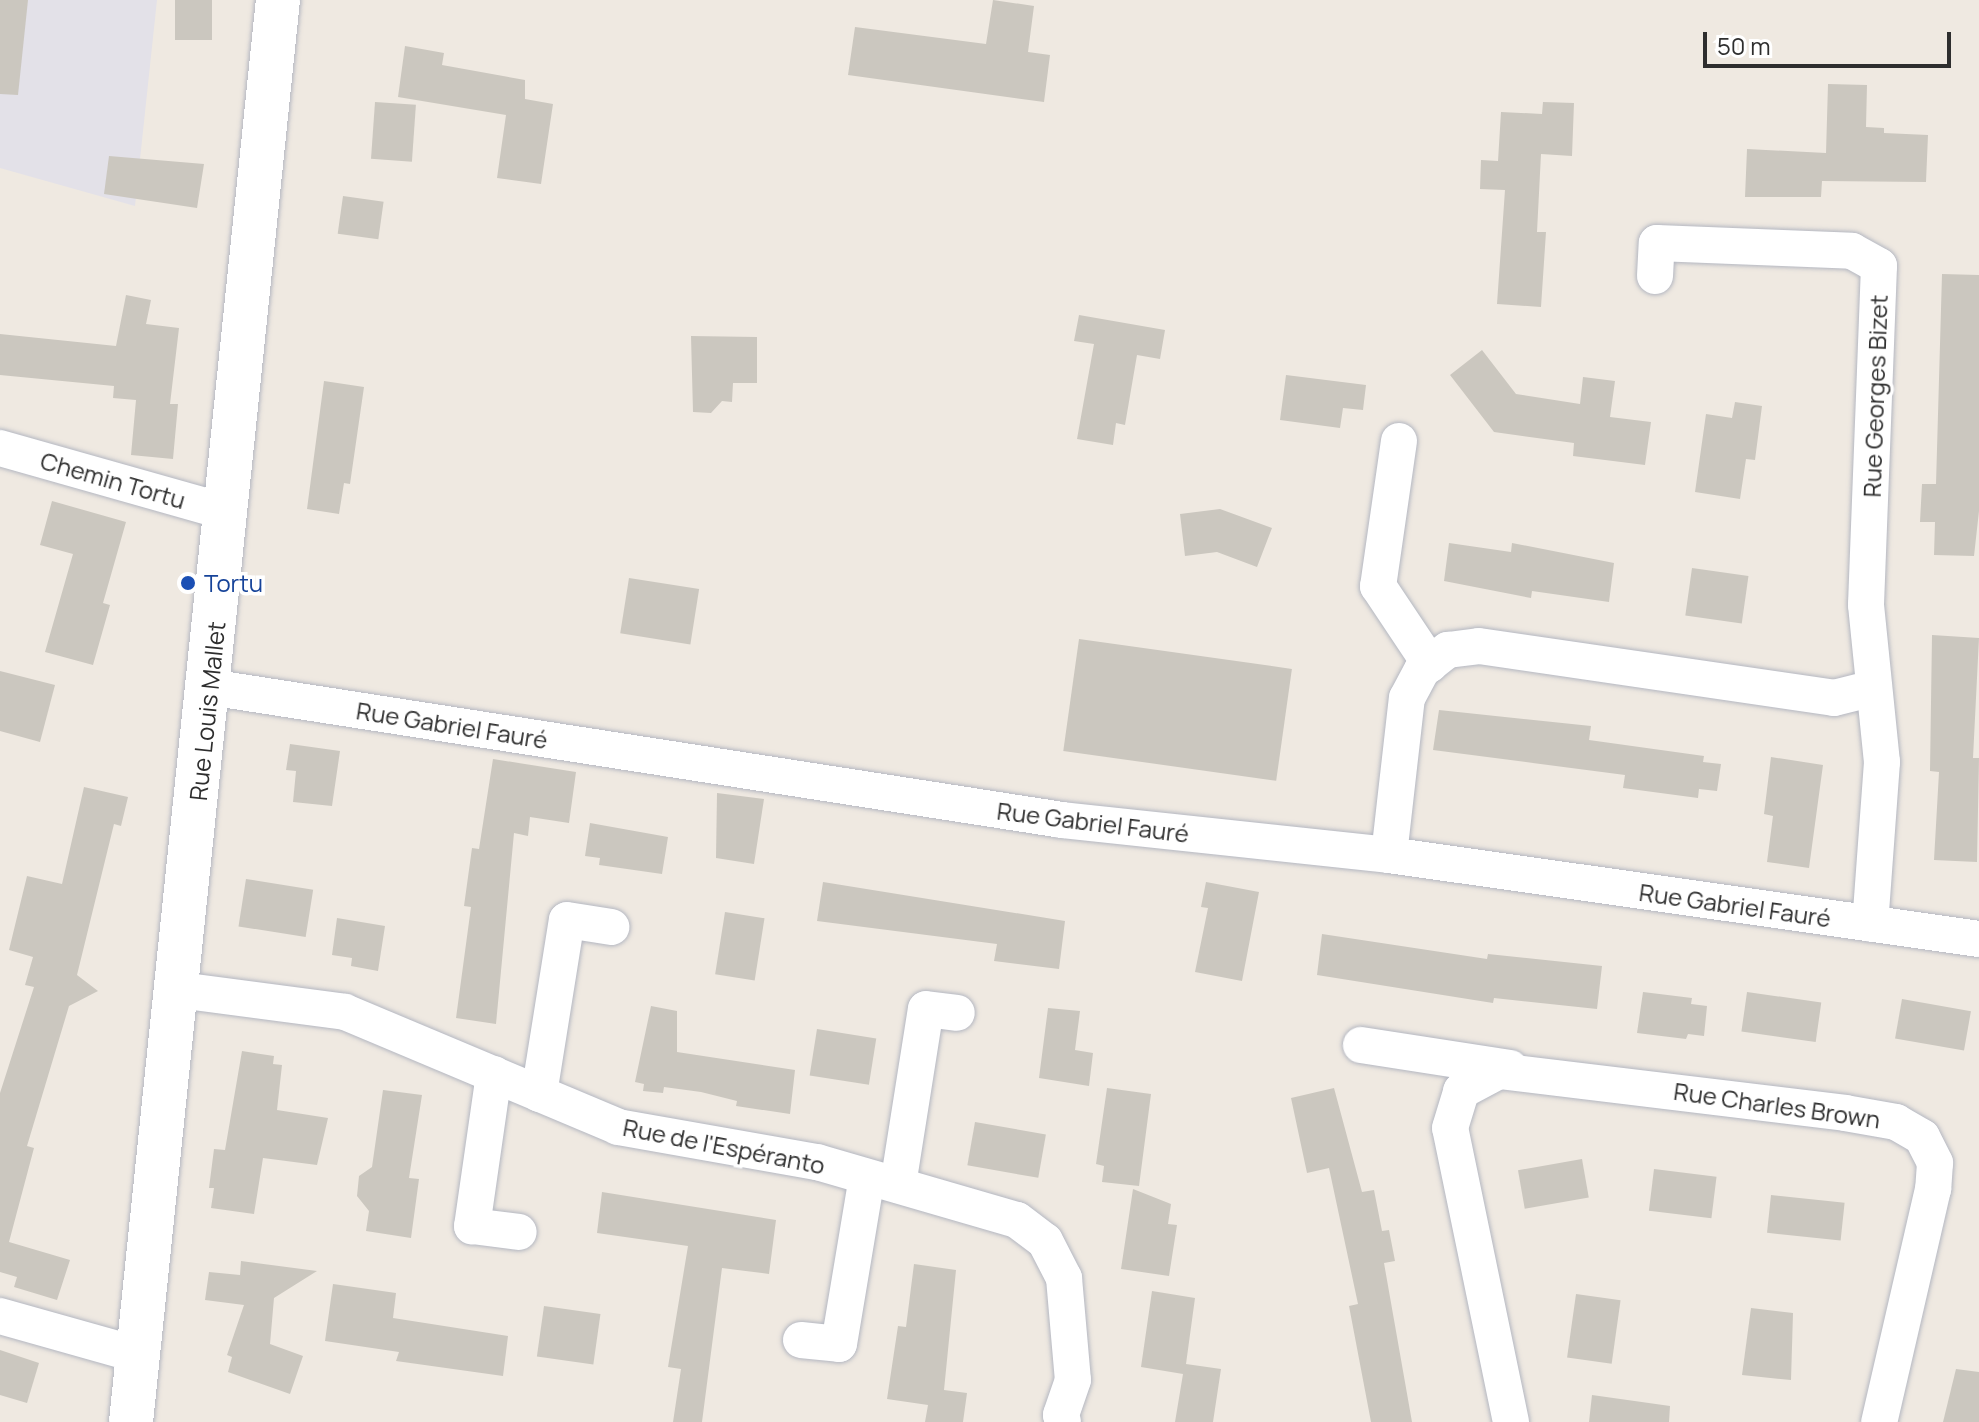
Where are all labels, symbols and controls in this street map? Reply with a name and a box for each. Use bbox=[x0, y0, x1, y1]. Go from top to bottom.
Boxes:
scale bar bbox=[1707, 16, 1955, 66]
text: 50 m bbox=[1717, 29, 1771, 62]
street label: Rue Georges Bizet bbox=[1857, 294, 1893, 498]
street label: Chemin Tortu bbox=[37, 446, 189, 514]
place label: Tortu bbox=[204, 569, 263, 597]
marker: Tortu bbox=[179, 574, 197, 592]
street label: Rue Louis Mallet bbox=[183, 620, 231, 802]
street label: Rue Gabriel Fauré bbox=[354, 696, 550, 754]
street label: Rue Gabriel Fauré bbox=[995, 796, 1191, 848]
street label: Rue Gabriel Fauré bbox=[1637, 877, 1833, 933]
street label: Rue Charles Brown bbox=[1672, 1076, 1882, 1134]
street label: Rue de l'Espéranto bbox=[621, 1112, 827, 1180]

